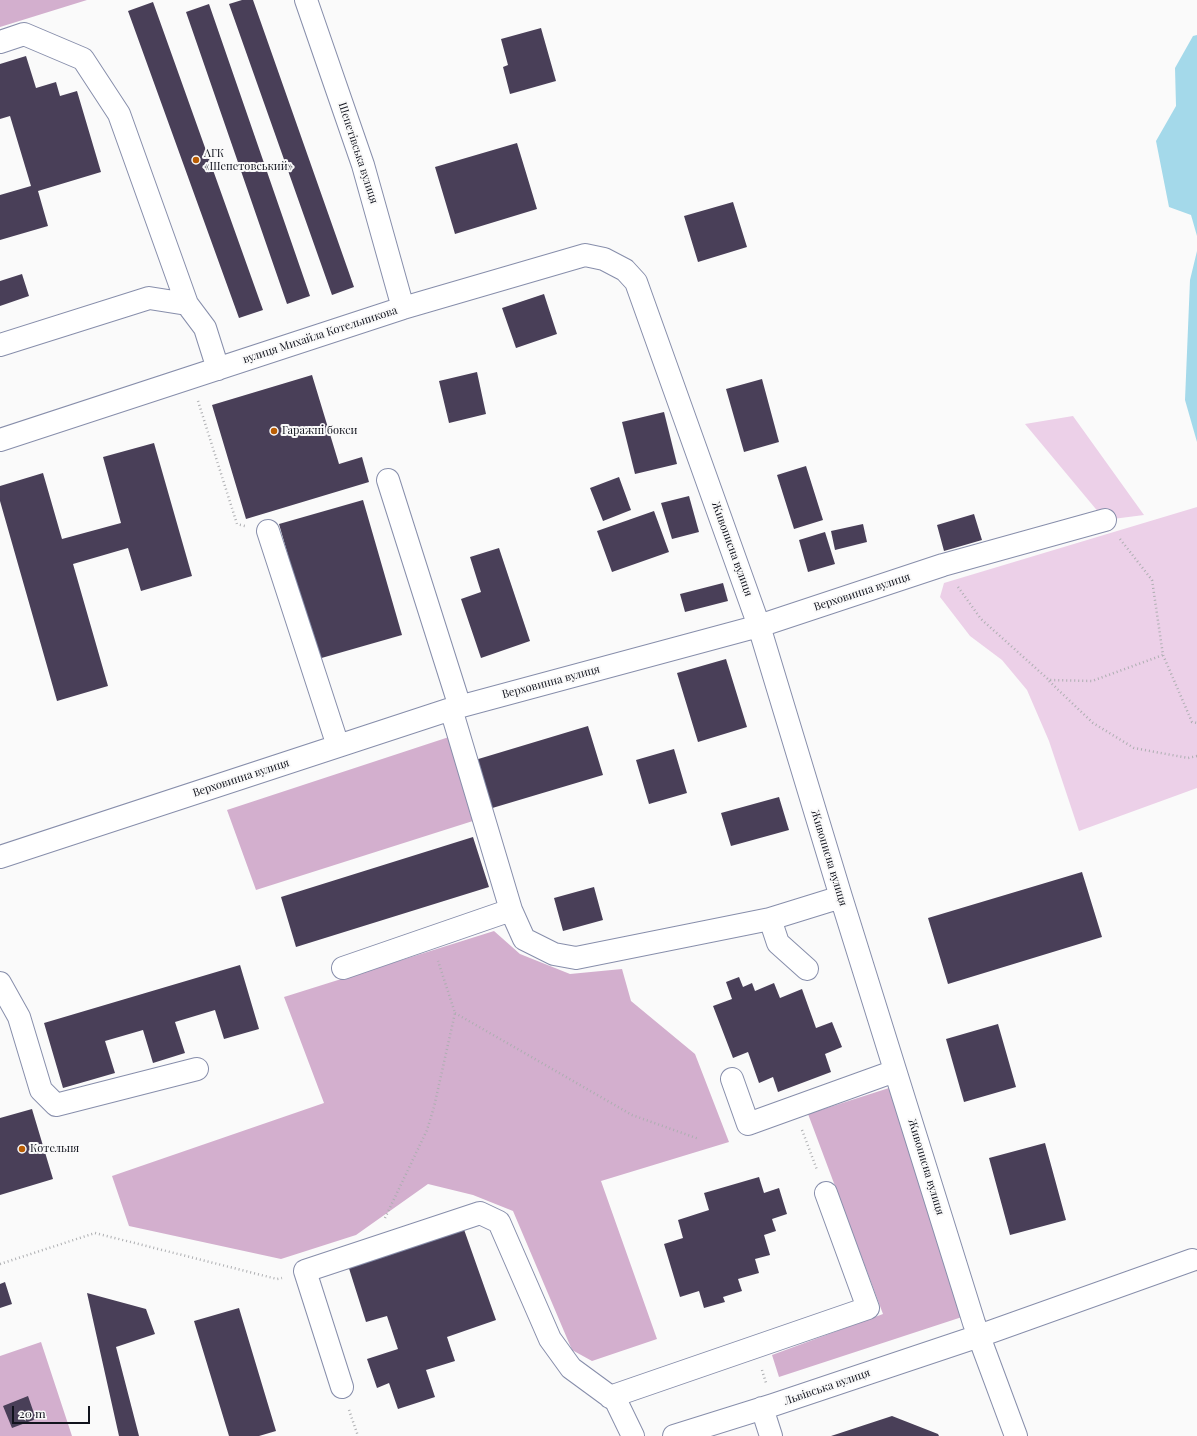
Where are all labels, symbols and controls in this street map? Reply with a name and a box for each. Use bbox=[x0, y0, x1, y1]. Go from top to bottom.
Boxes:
street label: Шепетівська вулиця bbox=[335, 101, 381, 205]
place label: АГК «Шепетовський» bbox=[204, 147, 293, 173]
marker: АГК «Шепетовський» bbox=[191, 155, 201, 165]
street label: вулиця Михайла Котельникова bbox=[241, 304, 399, 366]
place label: Гаражні бокси bbox=[282, 424, 357, 438]
marker: Гаражні бокси bbox=[269, 426, 279, 436]
street label: Живописна вулиця bbox=[709, 500, 755, 598]
street label: Верховинна вулиця bbox=[812, 570, 912, 614]
street label: Верховинна вулиця bbox=[501, 663, 601, 701]
street label: Верховинна вулиця bbox=[191, 756, 291, 800]
street label: Живописна вулиця bbox=[808, 808, 850, 908]
street label: Живописна вулиця bbox=[905, 1117, 947, 1217]
place label: Котельня bbox=[30, 1142, 79, 1156]
marker: Котельня bbox=[17, 1144, 27, 1154]
street label: Львівська вулиця bbox=[782, 1366, 872, 1408]
scale bar bbox=[14, 1398, 92, 1424]
text: 20 m bbox=[19, 1405, 46, 1421]

